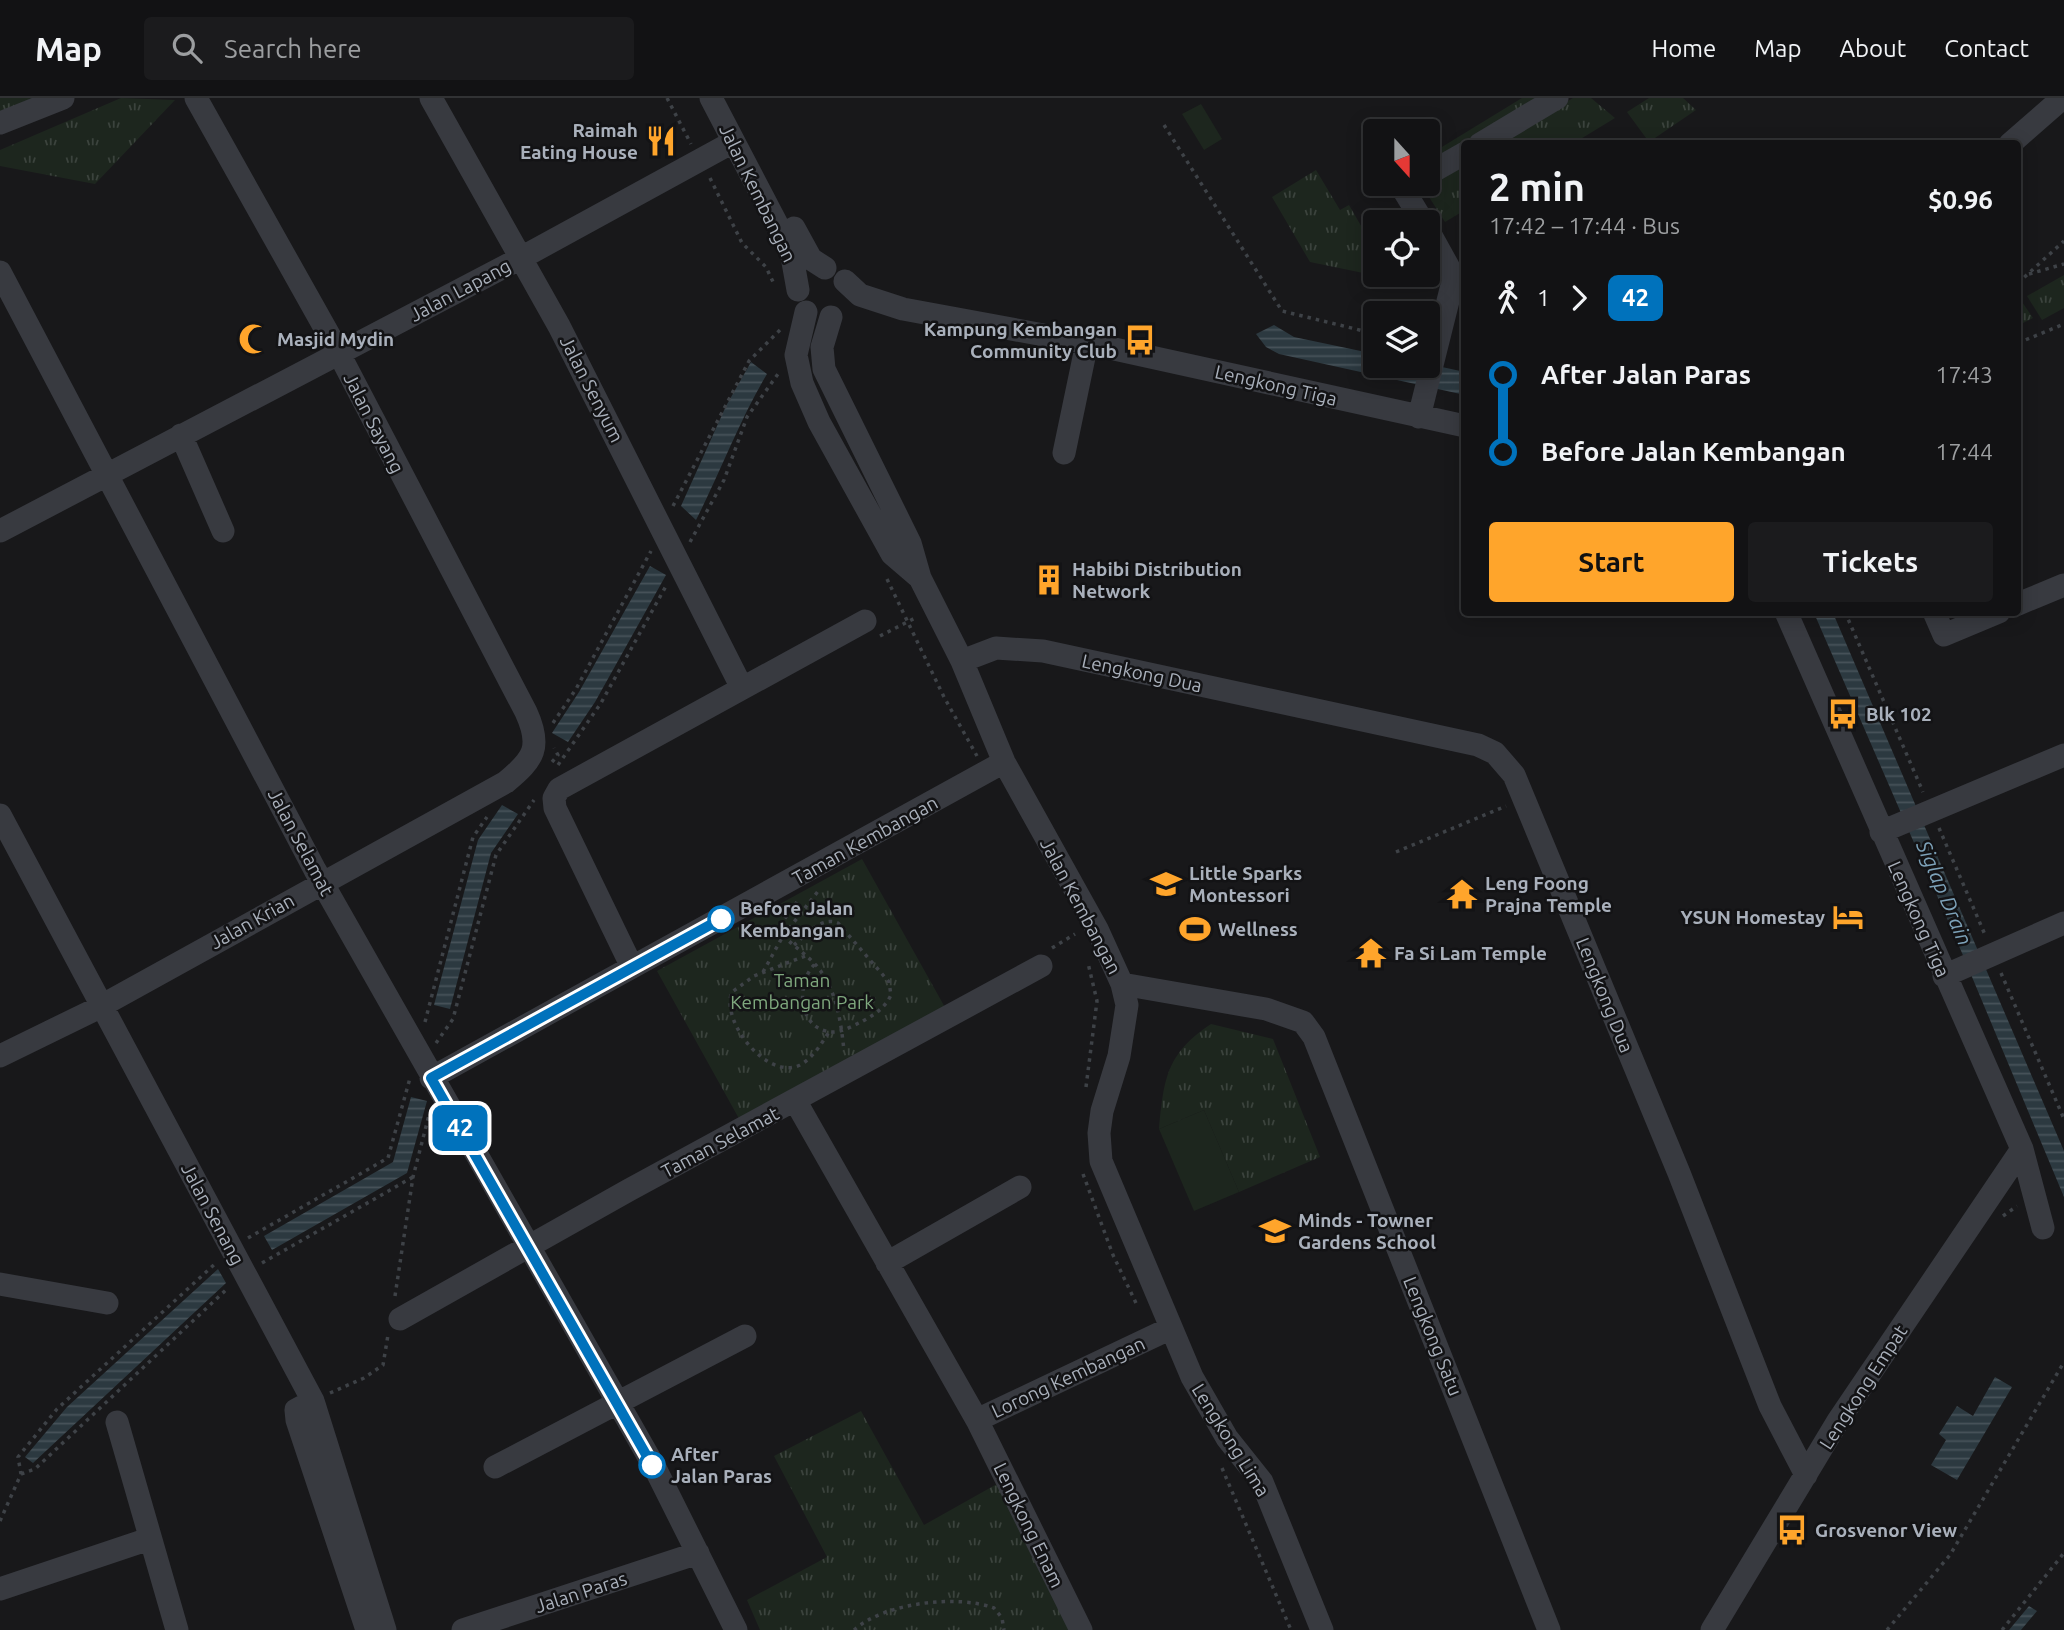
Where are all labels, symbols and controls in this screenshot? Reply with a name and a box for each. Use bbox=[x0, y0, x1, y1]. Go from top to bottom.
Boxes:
search box bbox=[144, 17, 634, 80]
icon: search bbox=[168, 29, 206, 67]
text: Map bbox=[35, 30, 102, 67]
text: Search here bbox=[224, 34, 362, 63]
text: Home bbox=[1651, 35, 1716, 62]
text: Map bbox=[1754, 35, 1801, 62]
text: About bbox=[1839, 35, 1906, 62]
text: Contact bbox=[1944, 35, 2029, 62]
place label: Raimah Eating House bbox=[520, 119, 638, 163]
north arrow bbox=[1363, 119, 1440, 196]
map controls bbox=[1363, 119, 1440, 378]
street label: Jalan Kembangan bbox=[715, 121, 801, 265]
restaurant icon: Raimah Eating House bbox=[644, 124, 678, 158]
text: 2 min bbox=[1489, 166, 1585, 208]
text: $0.96 bbox=[1928, 185, 1993, 214]
button: locate bbox=[1363, 210, 1440, 287]
text: 17:42 – 17:44 · Bus bbox=[1489, 213, 1680, 238]
street label: Jalan Lapang bbox=[406, 254, 514, 326]
icon: walk bbox=[1489, 279, 1527, 317]
icon: forward bbox=[1560, 279, 1598, 317]
text: 42 bbox=[1622, 284, 1649, 311]
text: 1 bbox=[1537, 285, 1550, 310]
button: layers bbox=[1363, 301, 1440, 378]
place label: Kampung Kembangan Community Club bbox=[924, 318, 1117, 362]
mosque icon: Masjid Mydin bbox=[237, 322, 271, 356]
bus stop icon: Kampung Kembangan Community Club bbox=[1123, 323, 1157, 357]
place label: Masjid Mydin bbox=[277, 328, 394, 350]
street label: Jalan Senyum bbox=[556, 332, 628, 446]
street label: Lengkong Tiga bbox=[1213, 360, 1339, 410]
text: After Jalan Paras bbox=[1541, 360, 1751, 389]
text: 17:43 bbox=[1935, 362, 1993, 387]
street label: Jalan Sayang bbox=[339, 369, 409, 477]
text: Before Jalan Kembangan bbox=[1541, 437, 1846, 466]
text: 17:44 bbox=[1935, 439, 1993, 464]
button: Start bbox=[1489, 522, 1734, 602]
button: Tickets bbox=[1748, 522, 1993, 602]
place label: Habibi Distribution Network bbox=[1072, 558, 1242, 602]
building icon: Habibi Distribution Network bbox=[1032, 563, 1066, 597]
street label: Lengkong Dua bbox=[1080, 650, 1204, 696]
bus stop icon: Blk 102 bbox=[1826, 697, 1860, 731]
place label: Blk 102 bbox=[1866, 703, 1932, 725]
street label: Jalan Selamat bbox=[264, 785, 339, 900]
street label: Taman Kembangan bbox=[789, 791, 941, 889]
street label: Jalan Kembangan bbox=[1036, 834, 1126, 978]
water label: Siglap Drain bbox=[1912, 836, 1978, 949]
street label: Lengkong Tiga bbox=[1884, 858, 1954, 980]
place label: Little Sparks Montessori bbox=[1189, 862, 1302, 906]
school or university icon: Little Sparks Montessori bbox=[1149, 867, 1183, 901]
place label: Leng Foong Prajna Temple bbox=[1485, 872, 1612, 916]
temple icon: Leng Foong Prajna Temple bbox=[1445, 877, 1479, 911]
street label: Jalan Krian bbox=[206, 889, 298, 953]
place label: Before Jalan Kembangan bbox=[740, 897, 853, 941]
hotel icon: YSUN Homestay bbox=[1831, 900, 1865, 934]
marker: Before Jalan Kembangan bbox=[708, 906, 734, 932]
place label: YSUN Homestay bbox=[1681, 906, 1825, 928]
sports icon: Wellness bbox=[1178, 912, 1212, 946]
place label: Wellness bbox=[1218, 918, 1298, 940]
street label: Lengkong Dua bbox=[1572, 934, 1638, 1056]
temple icon: Fa Si Lam Temple bbox=[1354, 936, 1388, 970]
place label: Fa Si Lam Temple bbox=[1394, 942, 1547, 964]
park label: Taman Kembangan Park bbox=[730, 969, 874, 1013]
street label: Taman Selamat bbox=[658, 1102, 783, 1182]
line badge: 42 bbox=[428, 1105, 491, 1151]
text: 42 bbox=[446, 1114, 474, 1141]
street label: Jalan Senang bbox=[177, 1159, 249, 1269]
place label: Minds - Towner Gardens School bbox=[1298, 1209, 1436, 1253]
school or university icon: Minds - Towner Gardens School bbox=[1258, 1214, 1292, 1248]
street label: Lengkong Satu bbox=[1399, 1273, 1467, 1399]
street label: Lengkong Empat bbox=[1815, 1320, 1912, 1453]
street label: Lorong Kembangan bbox=[988, 1332, 1148, 1422]
street label: Lengkong Lima bbox=[1188, 1380, 1274, 1500]
place label: After Jalan Paras bbox=[671, 1443, 772, 1487]
marker: After Jalan Paras bbox=[639, 1452, 665, 1478]
street label: Lengkong Enam bbox=[989, 1459, 1069, 1591]
bus stop icon: Grosvenor View bbox=[1775, 1513, 1809, 1547]
place label: Grosvenor View bbox=[1815, 1519, 1957, 1541]
street label: Jalan Paras bbox=[532, 1567, 630, 1617]

